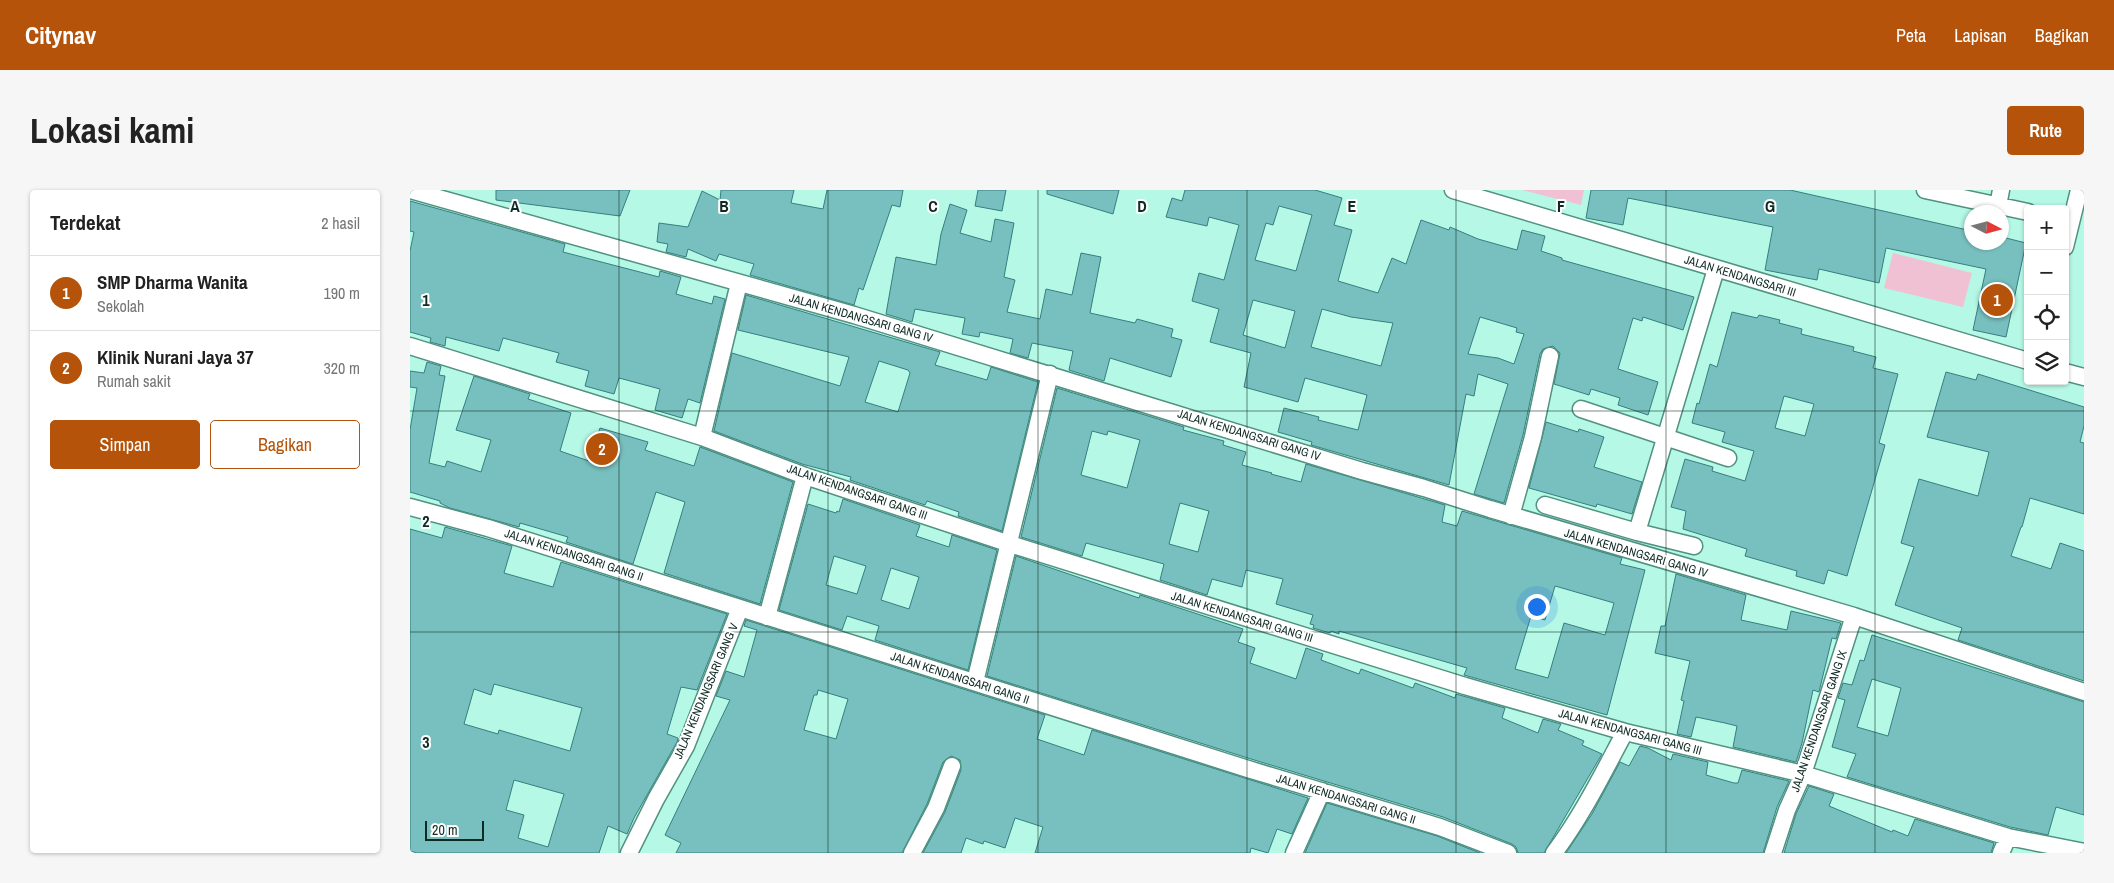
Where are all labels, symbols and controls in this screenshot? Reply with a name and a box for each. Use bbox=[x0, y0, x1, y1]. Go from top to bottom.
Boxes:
text: Citynav bbox=[25, 19, 96, 51]
text: Peta bbox=[1896, 23, 1926, 48]
text: Lapisan bbox=[1954, 23, 2007, 48]
text: Bagikan bbox=[2035, 23, 2089, 48]
button: Rute bbox=[2007, 106, 2084, 155]
text: Lokasi kami bbox=[30, 107, 194, 154]
text: A bbox=[510, 195, 520, 217]
text: B bbox=[719, 195, 729, 217]
text: C bbox=[928, 195, 938, 217]
text: D bbox=[1137, 195, 1147, 217]
text: E bbox=[1348, 195, 1357, 217]
text: F bbox=[1557, 195, 1565, 217]
text: G bbox=[1765, 195, 1775, 217]
north arrow bbox=[1964, 205, 2009, 250]
map controls bbox=[2024, 205, 2069, 385]
button: + bbox=[2024, 205, 2069, 250]
text: Terdekat bbox=[50, 208, 121, 237]
text: 2 hasil bbox=[321, 212, 360, 234]
button: − bbox=[2024, 250, 2069, 295]
street label: JALAN KENDANGSARI III bbox=[1682, 251, 1798, 301]
text: SMP Dharma Wanita bbox=[97, 269, 248, 295]
pin: 1 bbox=[1981, 281, 2013, 319]
text: 1 bbox=[62, 282, 70, 304]
text: 190 m bbox=[324, 282, 360, 304]
text: 1 bbox=[422, 289, 430, 311]
street label: JALAN KENDANGSARI GANG IV bbox=[787, 290, 935, 346]
text: Sekolah bbox=[97, 295, 144, 317]
button: locate bbox=[2024, 295, 2069, 340]
button: layers bbox=[2024, 340, 2069, 385]
text: Klinik Nurani Jaya 37 bbox=[97, 344, 254, 370]
text: 2 bbox=[62, 357, 70, 379]
text: 320 m bbox=[324, 357, 360, 379]
text: Rumah sakit bbox=[97, 370, 171, 392]
street label: JALAN KENDANGSARI GANG IV bbox=[1176, 406, 1323, 465]
button: Simpan bbox=[50, 420, 200, 469]
button: Bagikan bbox=[210, 420, 360, 469]
pin: 2 bbox=[586, 430, 618, 468]
street label: JALAN KENDANGSARI GANG III bbox=[785, 460, 929, 524]
text: 2 bbox=[422, 510, 430, 532]
street label: JALAN KENDANGSARI GANG II bbox=[503, 525, 645, 585]
street label: JALAN KENDANGSARI GANG IV bbox=[1562, 525, 1710, 581]
street label: JALAN KENDANGSARI GANG III bbox=[1169, 588, 1315, 646]
your location bbox=[1524, 594, 1550, 620]
street label: JALAN KENDANGSARI GANG V bbox=[670, 620, 742, 761]
street label: JALAN KENDANGSARI GANG II bbox=[889, 648, 1031, 708]
street label: JALAN KENDANGSARI GANG IX bbox=[1787, 648, 1851, 794]
street label: JALAN KENDANGSARI GANG III bbox=[1557, 705, 1703, 759]
text: 3 bbox=[422, 731, 430, 753]
street label: JALAN KENDANGSARI GANG II bbox=[1274, 770, 1418, 828]
scale bar bbox=[425, 818, 484, 841]
text: 20 m bbox=[432, 821, 458, 839]

